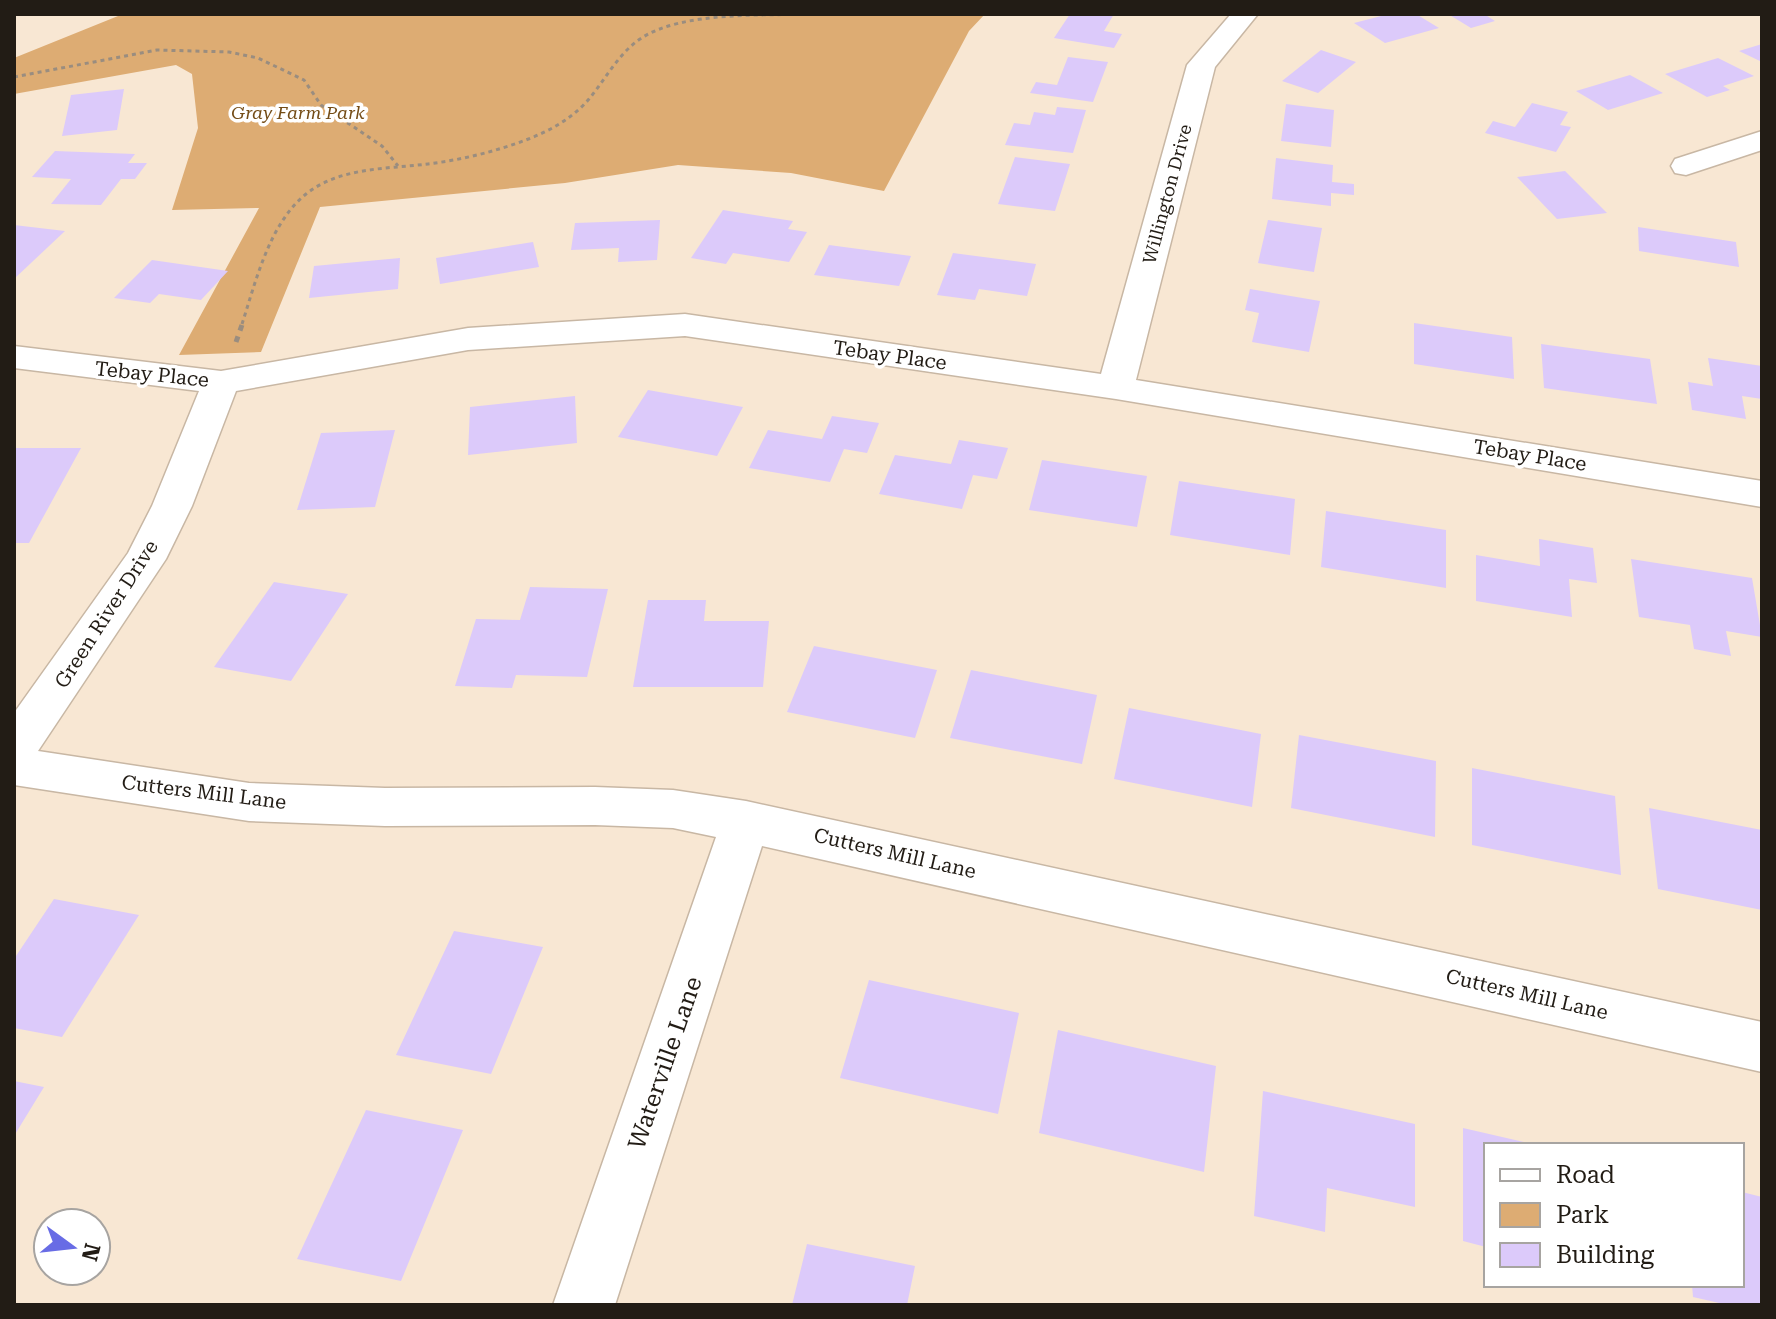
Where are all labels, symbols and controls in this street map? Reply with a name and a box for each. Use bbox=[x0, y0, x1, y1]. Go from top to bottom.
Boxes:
park label: Gray Farm Park bbox=[231, 102, 365, 123]
street label: Willington Drive bbox=[1138, 122, 1196, 266]
street label: Tebay Place bbox=[832, 335, 948, 375]
street label: Tebay Place bbox=[94, 356, 210, 392]
street label: Tebay Place bbox=[1472, 434, 1588, 476]
street label: Green River Drive bbox=[49, 535, 163, 693]
street label: Cutters Mill Lane bbox=[120, 770, 288, 814]
street label: Cutters Mill Lane bbox=[812, 823, 978, 883]
street label: Cutters Mill Lane bbox=[1444, 964, 1610, 1024]
street label: Waterville Lane bbox=[622, 973, 708, 1153]
legend bbox=[1484, 1143, 1744, 1287]
text: Road bbox=[1556, 1161, 1615, 1189]
text: Park bbox=[1556, 1201, 1609, 1229]
north arrow bbox=[32, 1207, 112, 1287]
text: N bbox=[77, 1241, 105, 1264]
text: Building bbox=[1556, 1241, 1654, 1269]

